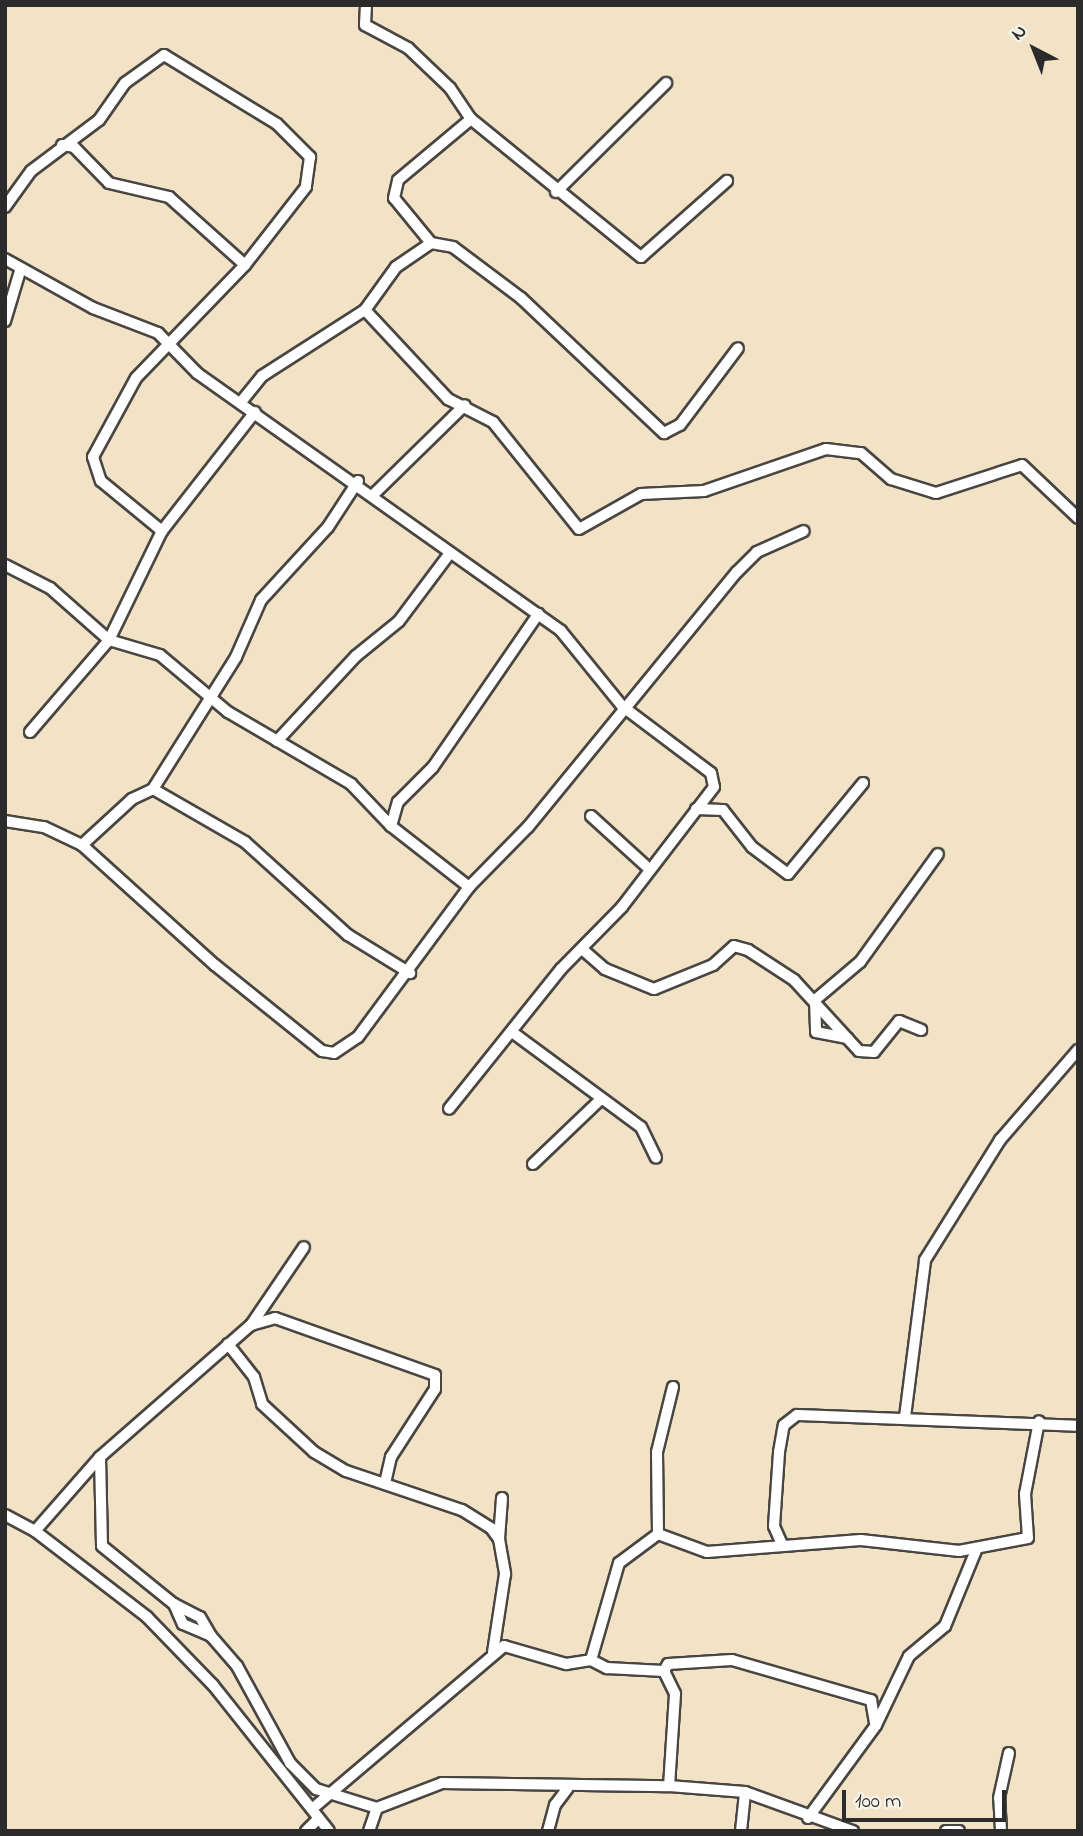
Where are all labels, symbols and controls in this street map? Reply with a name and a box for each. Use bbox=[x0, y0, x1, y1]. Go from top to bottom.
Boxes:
north arrow bbox=[999, 14, 1069, 84]
text: N bbox=[1006, 19, 1033, 47]
scale bar bbox=[845, 1776, 1010, 1820]
text: 100 m bbox=[855, 1787, 901, 1817]

